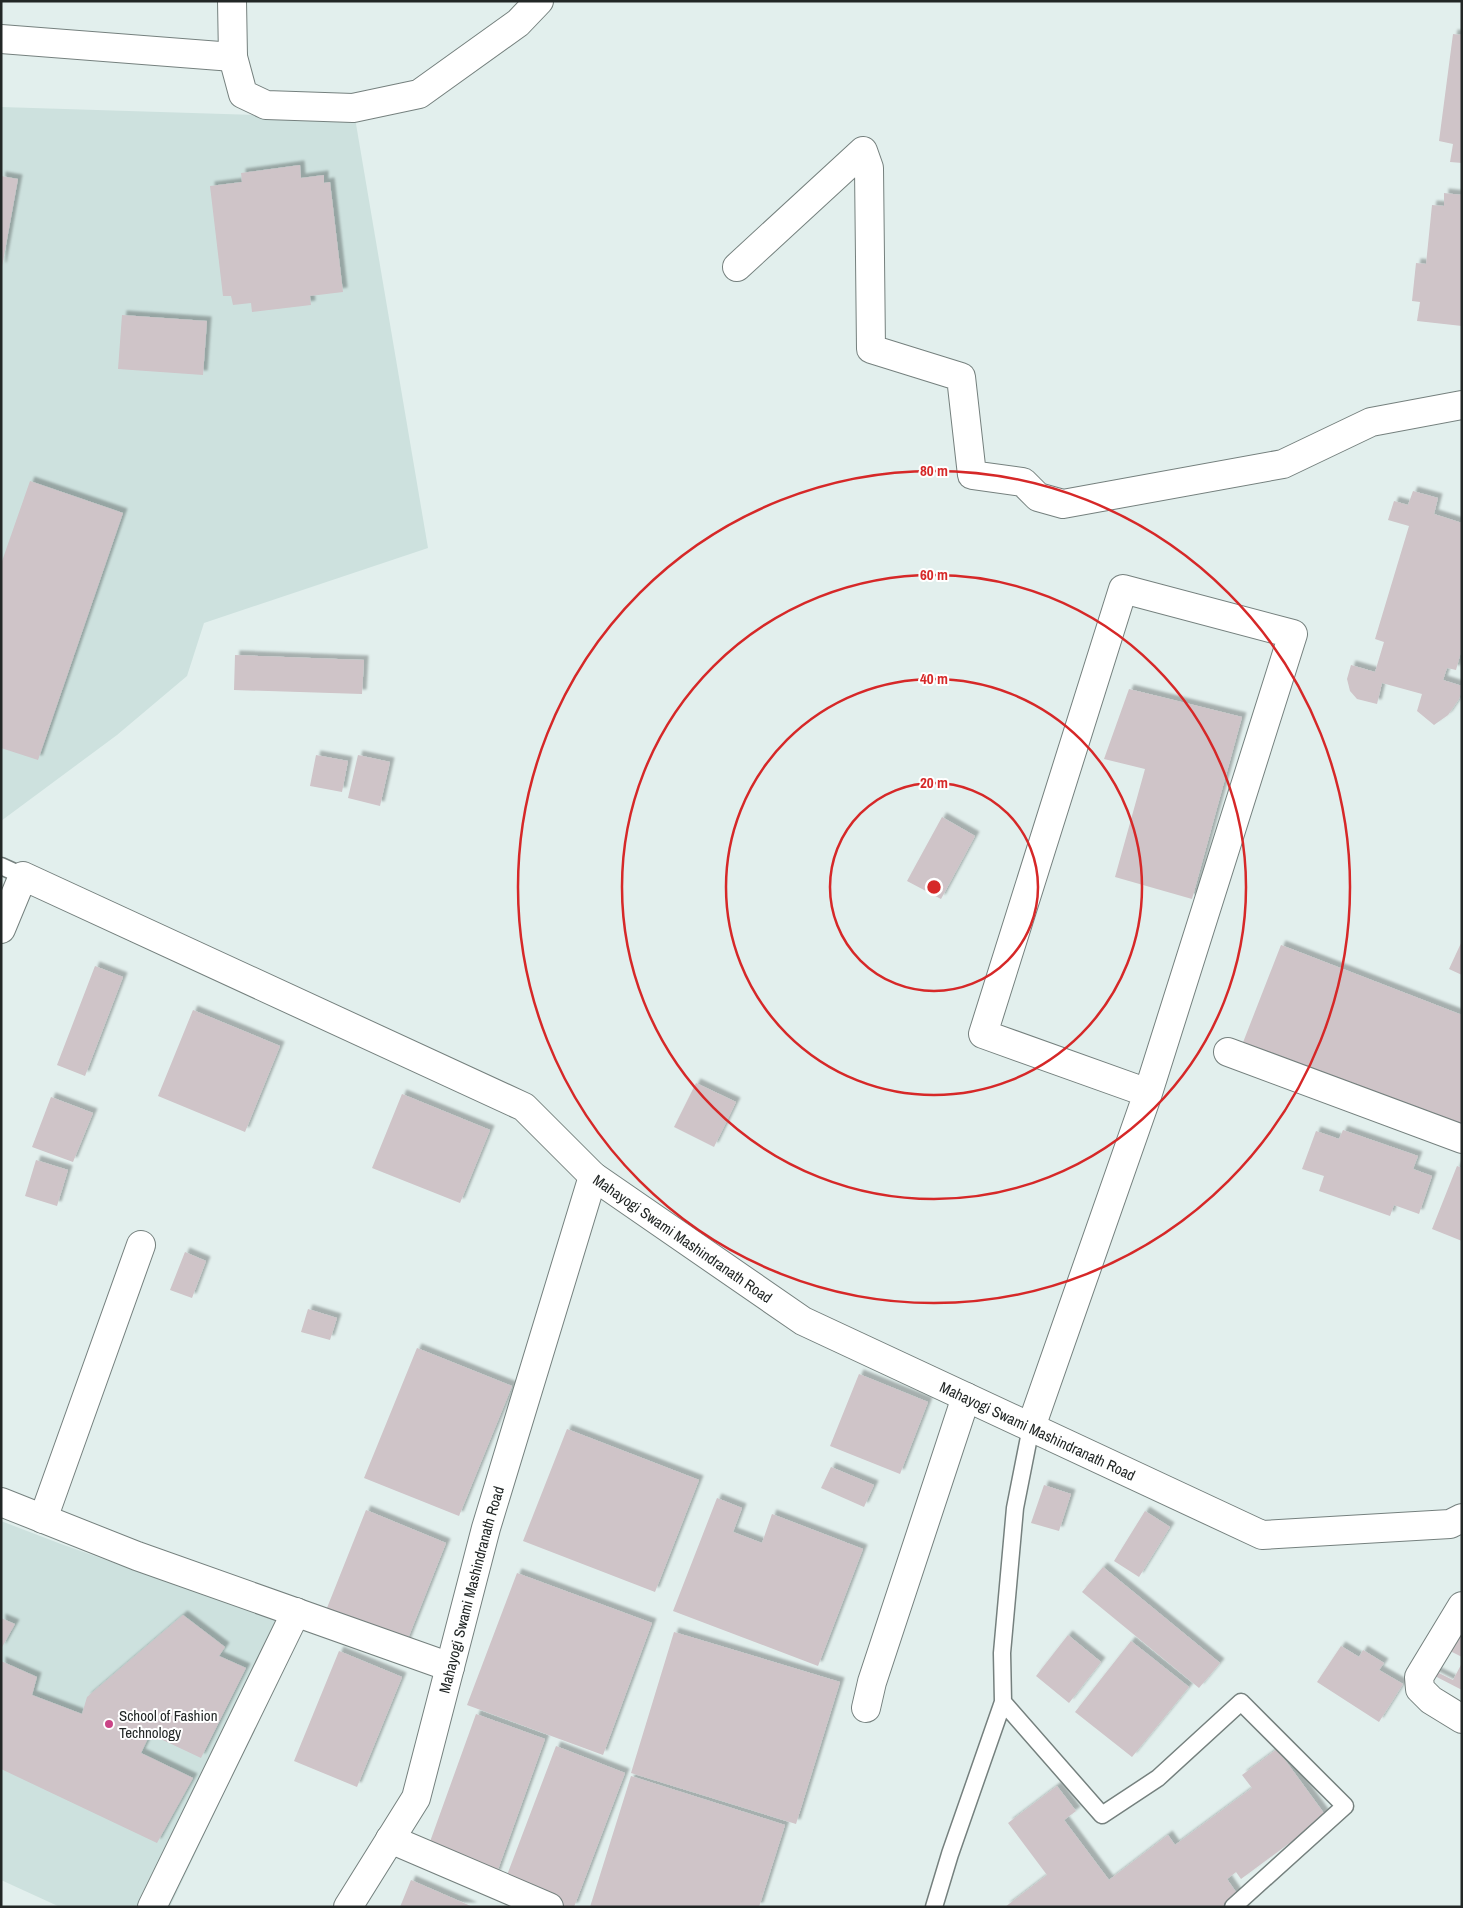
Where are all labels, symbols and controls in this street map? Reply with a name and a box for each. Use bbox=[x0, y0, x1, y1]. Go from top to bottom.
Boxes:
text: 80 m bbox=[920, 460, 948, 481]
text: 60 m bbox=[920, 564, 948, 585]
text: 40 m bbox=[920, 668, 948, 689]
text: 20 m bbox=[920, 772, 948, 793]
centre of rings bbox=[925, 878, 943, 896]
street label: Mahayogi Swami Mashindranath Road bbox=[589, 1169, 777, 1307]
street label: Mahayogi Swami Mashindranath Road bbox=[937, 1376, 1139, 1485]
street label: Mahayogi Swami Mashindranath Road bbox=[433, 1483, 509, 1695]
place label: School of Fashion Technology bbox=[119, 1705, 218, 1743]
marker: School of Fashion Technology bbox=[103, 1718, 115, 1730]

